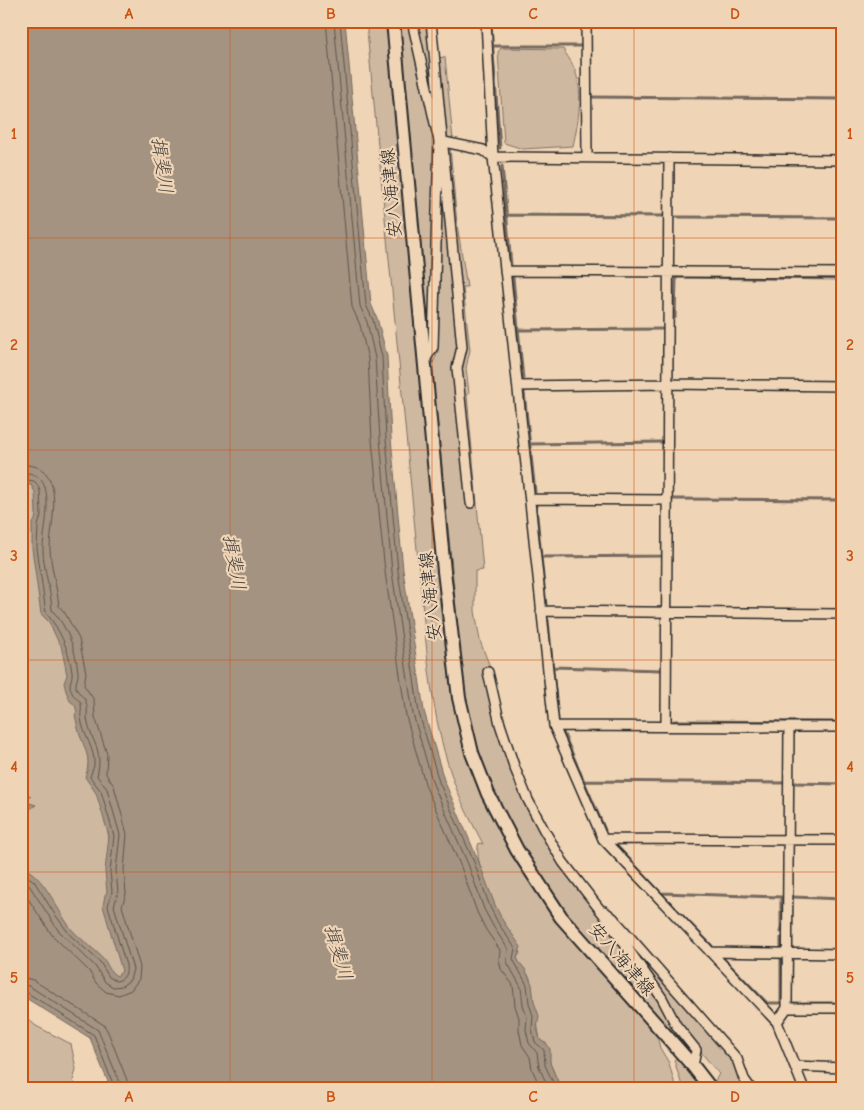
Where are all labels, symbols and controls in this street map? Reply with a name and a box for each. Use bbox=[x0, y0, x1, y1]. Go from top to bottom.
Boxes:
text: A bbox=[125, 5, 134, 23]
text: B bbox=[326, 5, 336, 23]
text: C bbox=[528, 5, 538, 23]
text: D bbox=[730, 5, 740, 23]
text: 1 bbox=[11, 125, 17, 143]
text: 1 bbox=[847, 125, 853, 143]
water label: 揖斐川 bbox=[147, 135, 177, 195]
street label: 安八海津線 bbox=[377, 147, 406, 239]
text: 2 bbox=[10, 336, 18, 354]
text: 2 bbox=[846, 336, 854, 354]
water label: 揖斐川 bbox=[218, 532, 250, 592]
text: 3 bbox=[10, 547, 18, 565]
text: 3 bbox=[846, 547, 854, 565]
street label: 安八海津線 bbox=[415, 550, 446, 642]
text: 4 bbox=[10, 758, 18, 776]
text: 4 bbox=[846, 758, 854, 776]
street label: 安八海津線 bbox=[584, 918, 659, 1000]
water label: 揖斐川 bbox=[320, 922, 356, 983]
text: 5 bbox=[10, 969, 18, 987]
text: 5 bbox=[846, 969, 854, 987]
text: A bbox=[125, 1088, 134, 1106]
text: B bbox=[326, 1088, 336, 1106]
text: C bbox=[528, 1088, 538, 1106]
text: D bbox=[730, 1088, 740, 1106]

